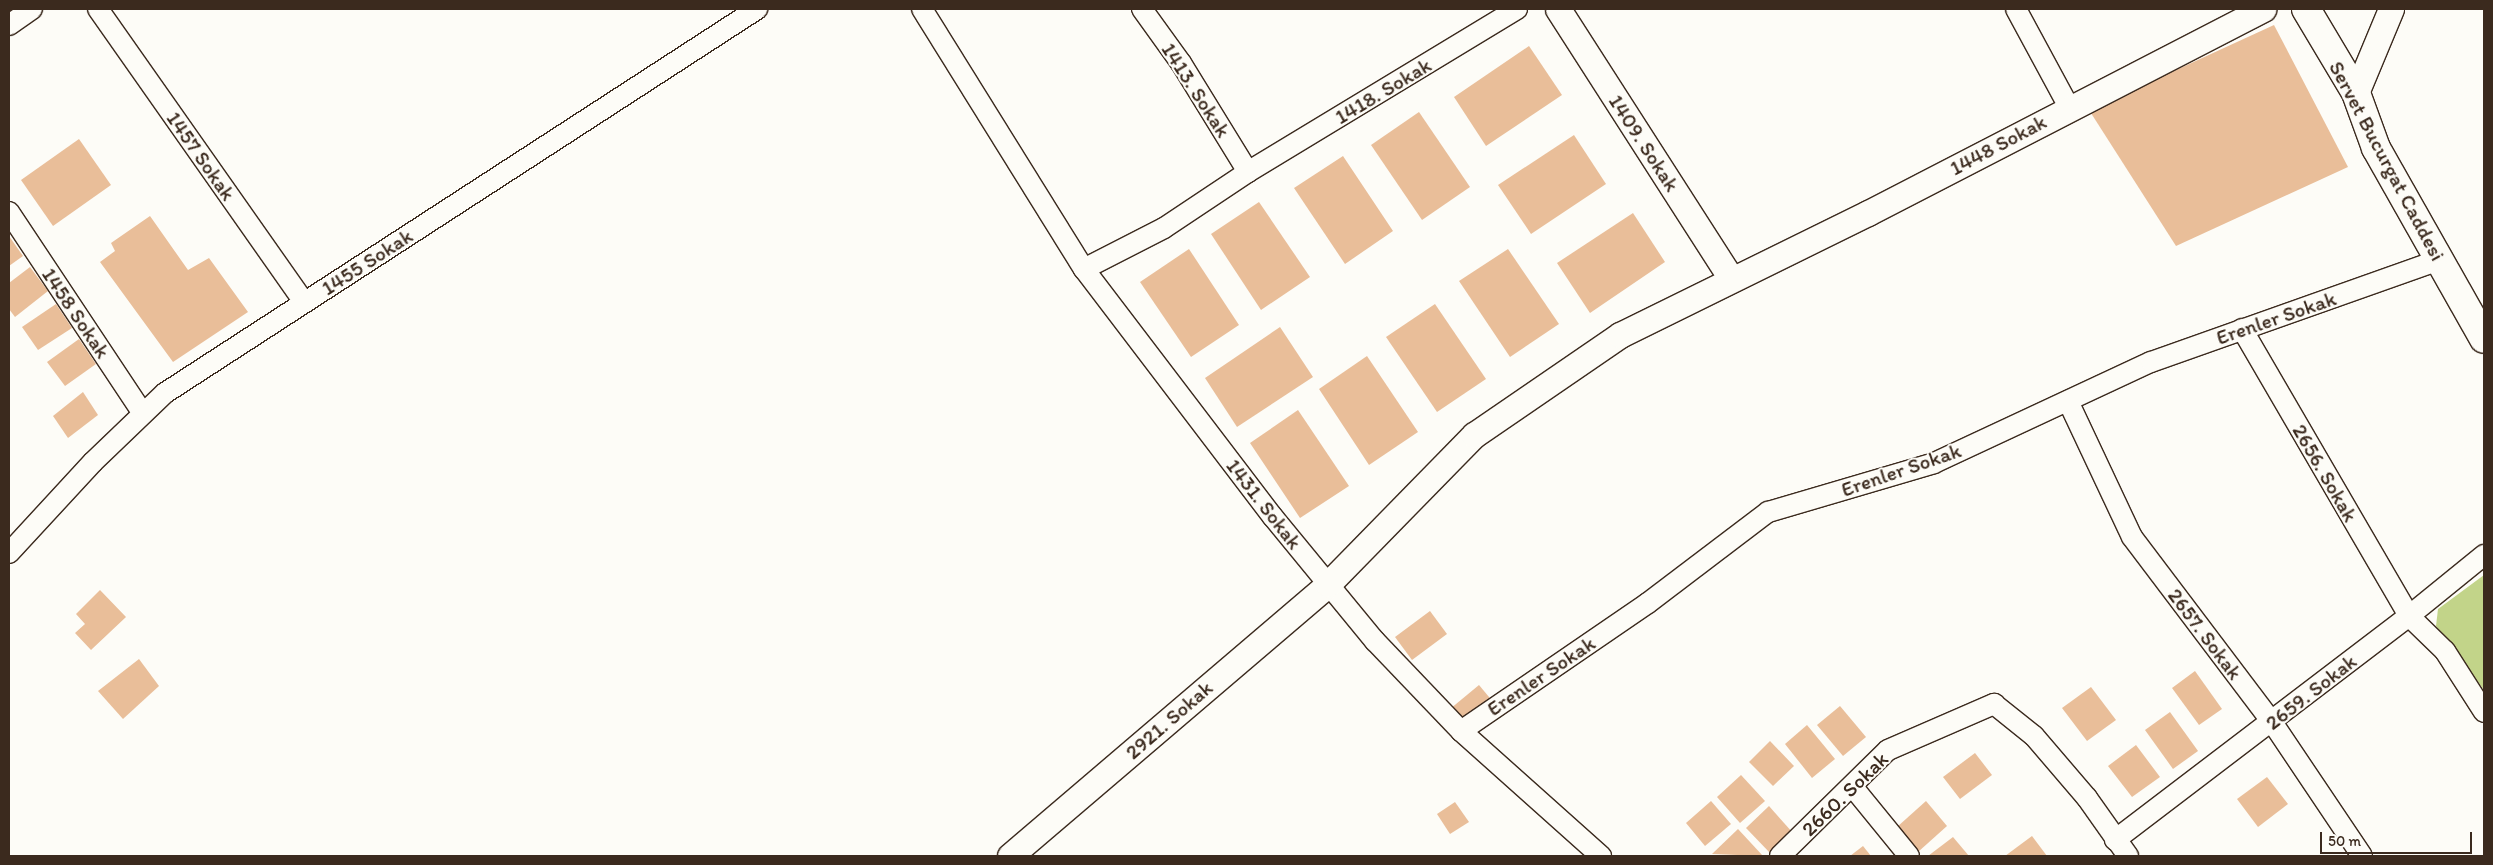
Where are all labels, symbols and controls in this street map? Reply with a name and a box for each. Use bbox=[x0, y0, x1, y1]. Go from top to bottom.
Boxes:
street label: 1413. Sokak bbox=[1156, 38, 1236, 142]
street label: 1418. Sokak bbox=[1330, 52, 1436, 130]
street label: Servet Bucurgat Caddesi bbox=[2323, 57, 2451, 265]
street label: 1409. Sokak bbox=[1603, 90, 1685, 196]
street label: 1457 Sokak bbox=[161, 107, 241, 205]
street label: 1448 Sokak bbox=[1945, 109, 2051, 181]
street label: 1455 Sokak bbox=[317, 223, 417, 301]
street label: 1458 Sokak bbox=[36, 263, 116, 363]
street label: Erenler Sokak bbox=[2213, 286, 2339, 350]
street label: 2656. Sokak bbox=[2287, 420, 2363, 526]
street label: Erenler Sokak bbox=[1838, 438, 1964, 502]
street label: 1431. Sokak bbox=[1221, 454, 1307, 554]
street label: 2657. Sokak bbox=[2162, 583, 2248, 685]
street label: Erenler Sokak bbox=[1482, 631, 1600, 721]
street label: 2659. Sokak bbox=[2260, 649, 2362, 735]
street label: 2921. Sokak bbox=[1120, 675, 1218, 765]
street label: 2660. Sokak bbox=[1796, 747, 1894, 841]
scale bar bbox=[2323, 822, 2476, 854]
text: 50 m bbox=[2328, 832, 2361, 850]

